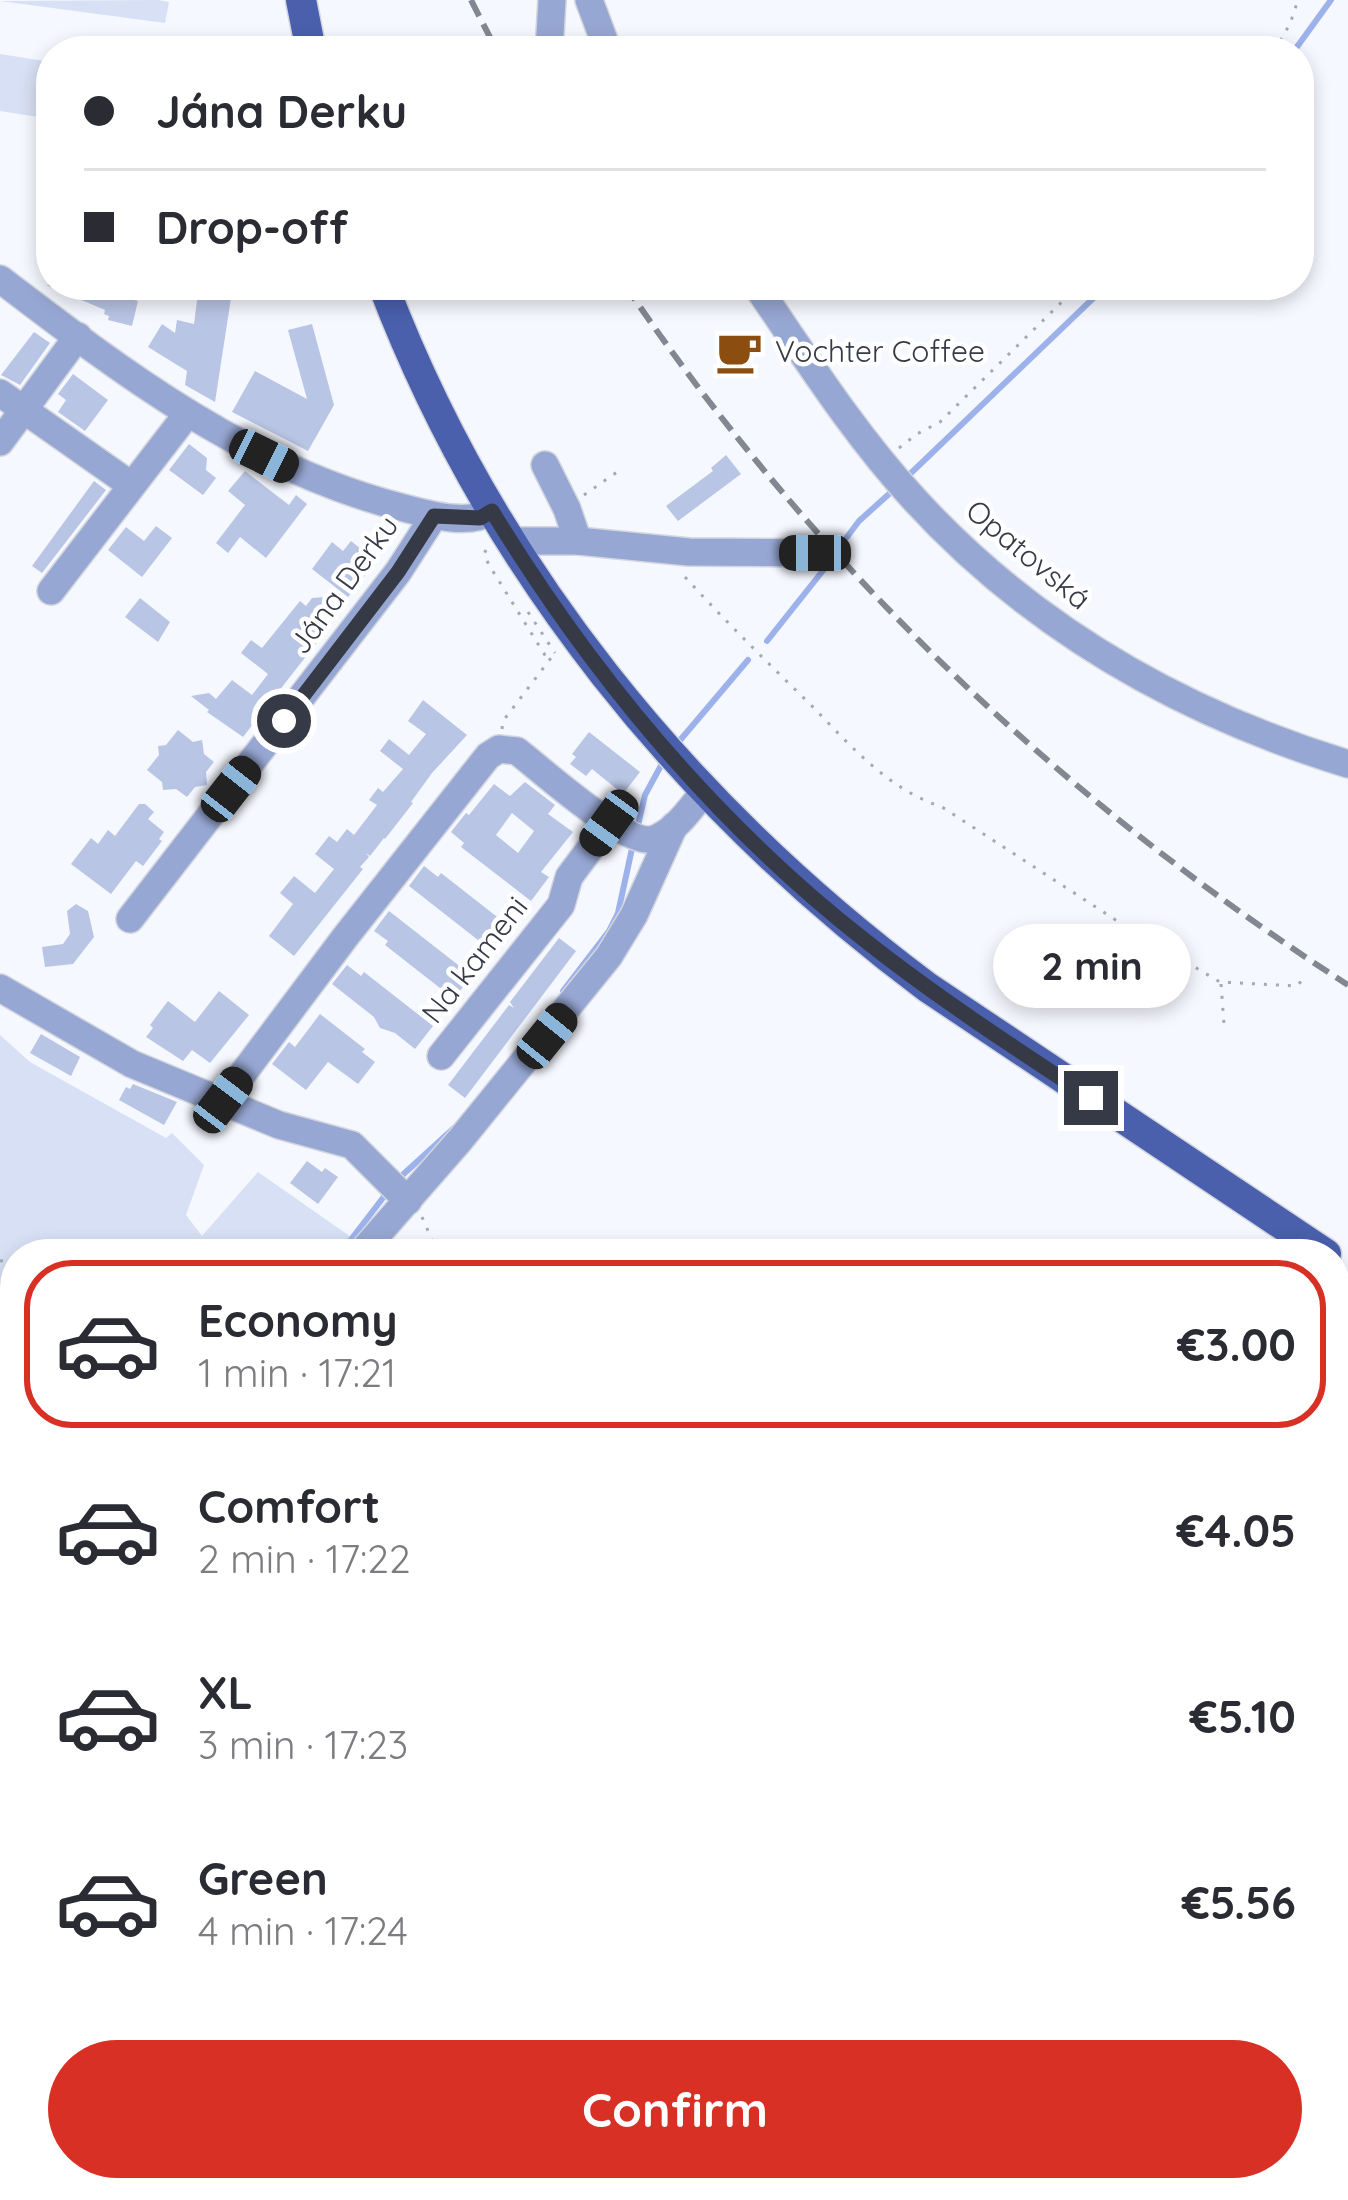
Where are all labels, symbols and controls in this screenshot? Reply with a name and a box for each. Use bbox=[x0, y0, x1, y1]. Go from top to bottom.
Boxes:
text: Jána Derku bbox=[156, 83, 407, 139]
text: Drop-off bbox=[156, 199, 348, 255]
cafe icon: Vochter Coffee bbox=[714, 327, 764, 377]
place label: Vochter Coffee bbox=[775, 332, 985, 370]
car bbox=[224, 424, 304, 488]
street label: Opatovská bbox=[959, 491, 1099, 617]
street label: Jána Derku bbox=[280, 508, 406, 661]
car bbox=[779, 535, 851, 571]
route start bbox=[257, 694, 311, 748]
car bbox=[195, 750, 267, 828]
car bbox=[573, 783, 645, 863]
street label: Na kameni bbox=[413, 888, 535, 1030]
callout: 2 min bbox=[992, 924, 1190, 1008]
text: 2 min bbox=[1041, 941, 1143, 990]
car bbox=[510, 997, 584, 1075]
car bbox=[187, 1060, 259, 1140]
route end bbox=[1064, 1071, 1118, 1125]
icon: car bbox=[54, 1290, 162, 1398]
text: Economy bbox=[198, 1292, 398, 1348]
text: €3.00 bbox=[1177, 1316, 1296, 1372]
text: 1 min · 17:21 bbox=[198, 1348, 396, 1397]
icon: car bbox=[54, 1476, 162, 1584]
text: Comfort bbox=[198, 1478, 380, 1534]
text: €4.05 bbox=[1177, 1502, 1296, 1558]
text: 2 min · 17:22 bbox=[198, 1534, 411, 1583]
icon: car bbox=[54, 1662, 162, 1770]
text: XL bbox=[198, 1664, 253, 1720]
text: €5.10 bbox=[1190, 1688, 1296, 1744]
text: 3 min · 17:23 bbox=[198, 1720, 408, 1769]
icon: car bbox=[54, 1848, 162, 1956]
text: Green bbox=[198, 1850, 328, 1906]
text: €5.56 bbox=[1182, 1874, 1296, 1930]
text: 4 min · 17:24 bbox=[198, 1906, 408, 1955]
button: Confirm bbox=[48, 2040, 1302, 2178]

